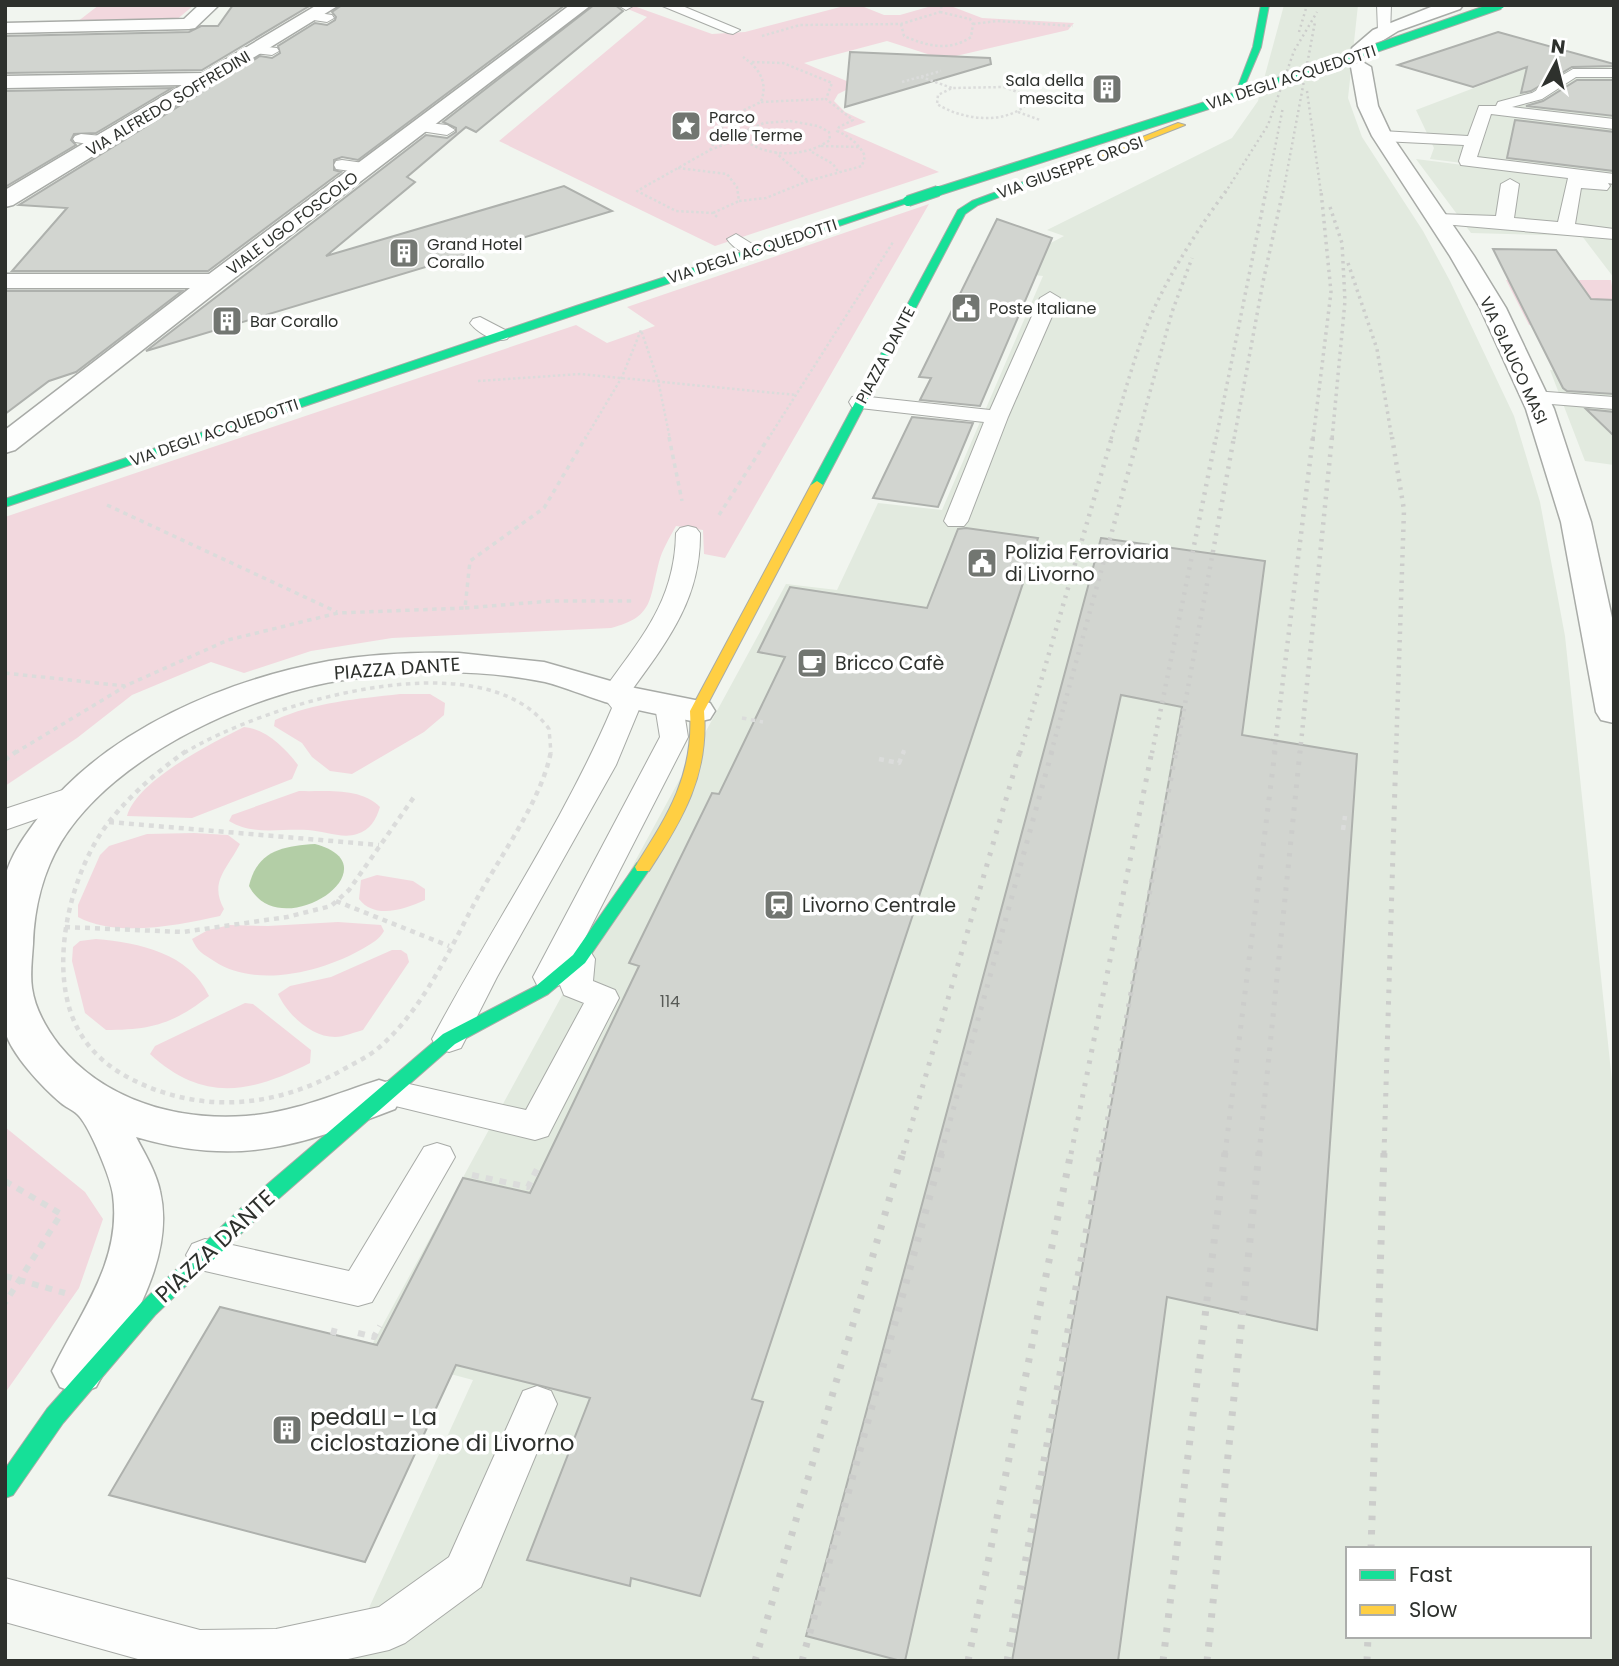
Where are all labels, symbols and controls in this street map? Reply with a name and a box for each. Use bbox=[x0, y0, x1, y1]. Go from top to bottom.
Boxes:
north arrow bbox=[1521, 28, 1591, 98]
text: N bbox=[1549, 32, 1567, 61]
street label: VIA DEGLI ACQUEDOTTI bbox=[1204, 39, 1379, 116]
street label: VIA ALFREDO SOFFREDINI bbox=[82, 45, 255, 162]
place label: Sala della mescita bbox=[1005, 69, 1084, 110]
building icon: Sala della mescita bbox=[1090, 72, 1124, 106]
place label: Parco delle Terme bbox=[709, 106, 803, 147]
place icon: Parco delle Terme bbox=[669, 109, 703, 143]
street label: VIA GIUSEPPE OROSI bbox=[994, 130, 1146, 205]
street label: VIALE UGO FOSCOLO bbox=[222, 166, 363, 281]
street label: VIA DEGLI ACQUEDOTTI bbox=[665, 213, 840, 290]
place label: Grand Hotel Corallo bbox=[427, 233, 523, 274]
building icon: Grand Hotel Corallo bbox=[387, 236, 421, 270]
public building icon: Poste Italiane bbox=[949, 291, 983, 325]
street label: VIA GLAUCO MASI bbox=[1474, 293, 1553, 428]
place label: Poste Italiane bbox=[989, 297, 1096, 320]
street label: PIAZZA DANTE bbox=[850, 303, 921, 408]
building icon: Bar Corallo bbox=[210, 304, 244, 338]
place label: Bar Corallo bbox=[250, 310, 338, 333]
street label: VIA DEGLI ACQUEDOTTI bbox=[127, 393, 301, 472]
place label: Polizia Ferroviaria di Livorno bbox=[1005, 539, 1169, 588]
public building icon: Polizia Ferroviaria di Livorno bbox=[965, 546, 999, 580]
cafe icon: Bricco Cafè bbox=[795, 646, 829, 680]
place label: Bricco Cafè bbox=[835, 650, 944, 677]
street label: PIAZZA DANTE bbox=[333, 651, 461, 686]
station icon: Livorno Centrale bbox=[762, 888, 796, 922]
place label: Livorno Centrale bbox=[802, 892, 956, 919]
house number: 114 bbox=[660, 990, 680, 1013]
street label: PIAZZA DANTE bbox=[148, 1182, 282, 1310]
place label: pedaLI - La ciclostazione di Livorno bbox=[310, 1401, 574, 1459]
building icon: pedaLI - La ciclostazione di Livorno bbox=[270, 1413, 304, 1447]
legend bbox=[1346, 1547, 1591, 1638]
text: Fast bbox=[1409, 1560, 1452, 1589]
text: Slow bbox=[1409, 1595, 1457, 1624]

